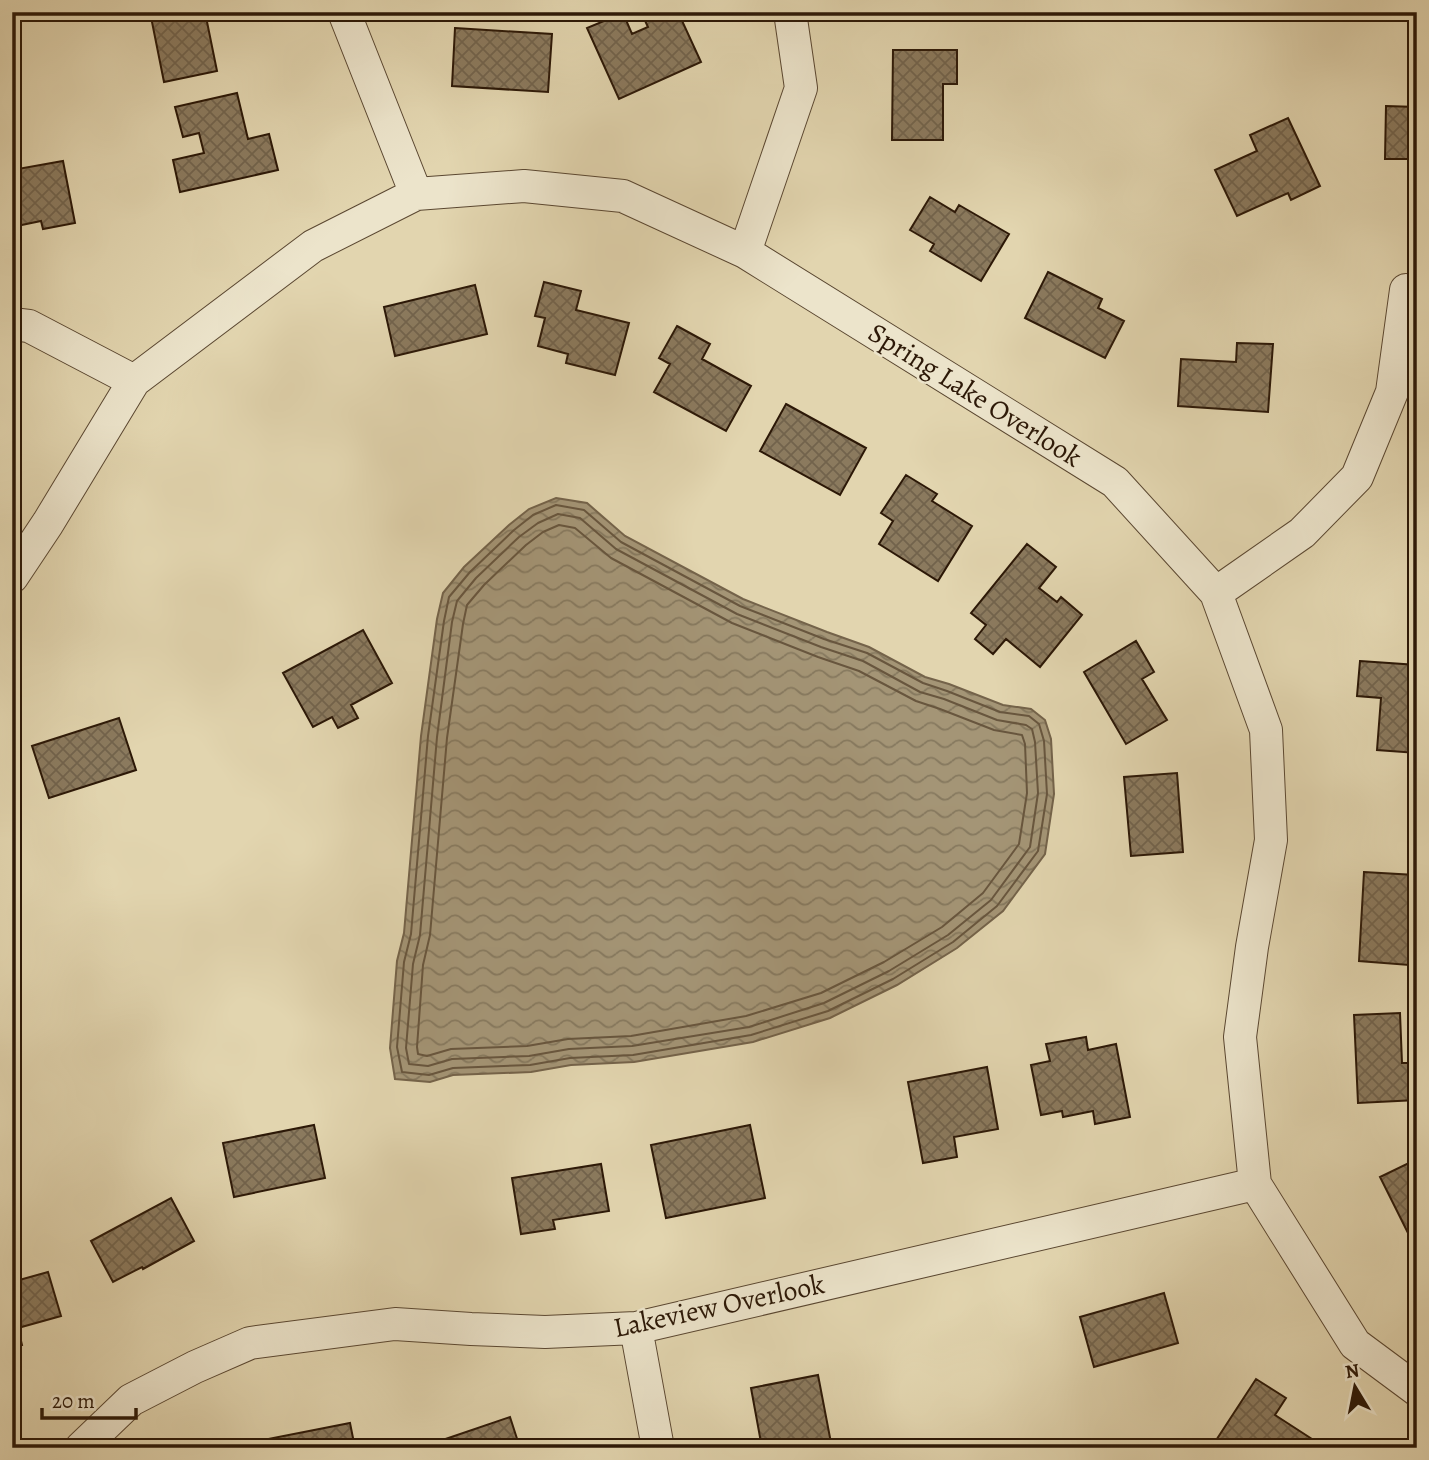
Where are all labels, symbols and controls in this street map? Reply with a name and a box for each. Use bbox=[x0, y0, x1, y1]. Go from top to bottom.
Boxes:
street label: Spring Lake Overlook bbox=[861, 314, 1089, 476]
street label: Lakeview Overlook bbox=[610, 1265, 828, 1347]
north arrow bbox=[1320, 1352, 1390, 1422]
text: N bbox=[1343, 1357, 1361, 1385]
scale bar bbox=[42, 1376, 136, 1420]
text: 20 m bbox=[52, 1387, 95, 1415]

